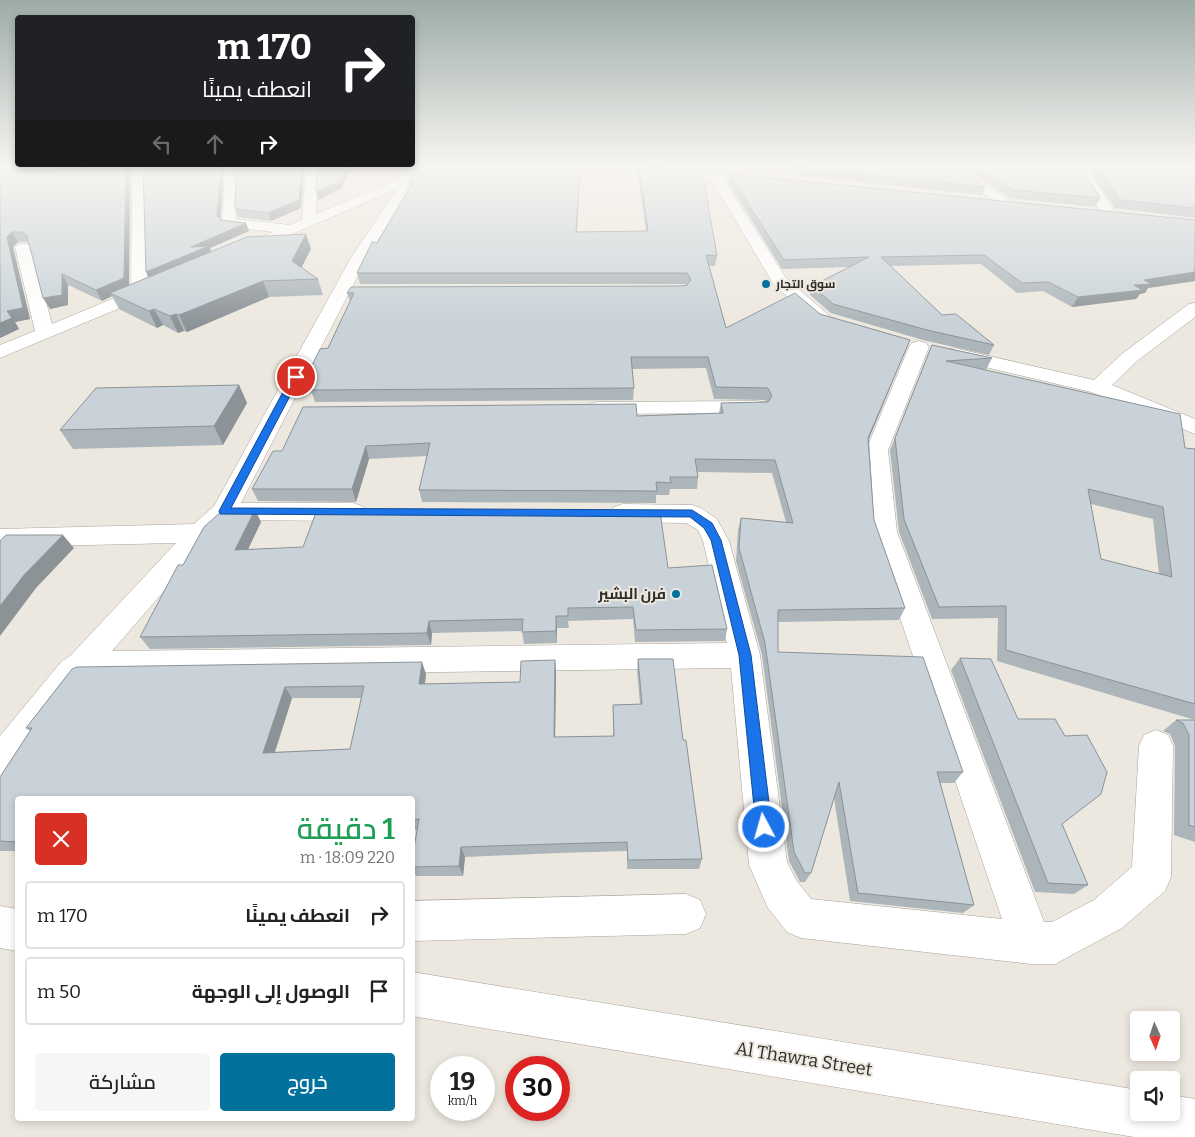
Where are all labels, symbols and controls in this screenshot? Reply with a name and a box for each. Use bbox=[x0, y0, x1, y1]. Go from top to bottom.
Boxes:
text: 170 m bbox=[217, 26, 312, 68]
icon: right bbox=[330, 35, 395, 100]
text: انعطف يمينًا bbox=[202, 76, 312, 103]
icon: left bbox=[148, 130, 176, 158]
icon: ahead bbox=[201, 130, 229, 158]
icon: right bbox=[254, 130, 282, 158]
place label: سوق التجار bbox=[775, 277, 836, 292]
marker: سوق التجار bbox=[760, 278, 772, 290]
pin bbox=[275, 356, 317, 398]
icon: arrive bbox=[282, 363, 310, 391]
place label: فرن البشير bbox=[597, 585, 666, 603]
marker: فرن البشير bbox=[670, 588, 682, 600]
position arrow bbox=[737, 800, 789, 852]
text: 1 دقيقة bbox=[297, 811, 395, 847]
button: close bbox=[35, 813, 87, 865]
text: 220 m · 18:09 bbox=[300, 848, 395, 867]
icon: right bbox=[365, 901, 393, 929]
text: 170 m bbox=[37, 904, 88, 927]
text: انعطف يمينًا bbox=[245, 904, 350, 927]
icon: arrive bbox=[365, 977, 393, 1005]
text: 50 m bbox=[37, 980, 81, 1003]
text: الوصول إلى الوجهة bbox=[192, 980, 350, 1003]
north arrow bbox=[1130, 1011, 1180, 1061]
map controls bbox=[1130, 1011, 1180, 1121]
street label: Al Thawra Street bbox=[734, 1037, 874, 1081]
button: مشاركة bbox=[35, 1053, 210, 1111]
button: خروج bbox=[220, 1053, 395, 1111]
speed limit sign: 30 bbox=[505, 1056, 570, 1121]
text: 19 bbox=[450, 1067, 475, 1097]
button: sound bbox=[1130, 1071, 1180, 1121]
text: km/h bbox=[448, 1094, 477, 1108]

